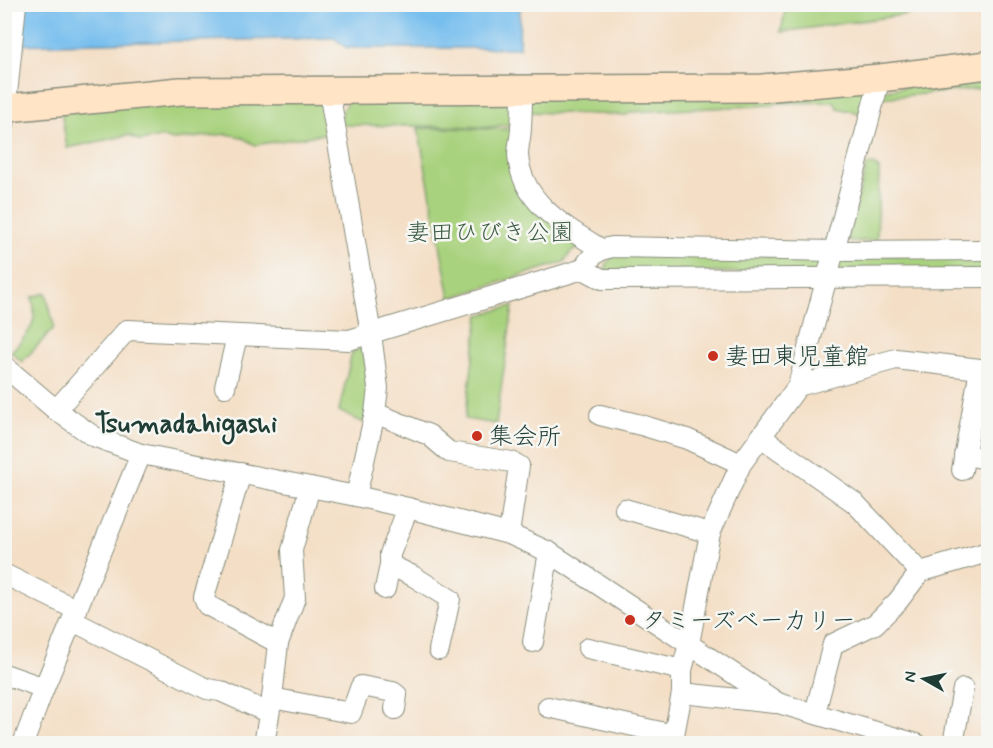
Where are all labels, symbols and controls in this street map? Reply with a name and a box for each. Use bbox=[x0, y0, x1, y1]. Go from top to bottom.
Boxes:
park label: 妻田ひびき公園 bbox=[406, 218, 574, 249]
place label: 妻田東児童館 bbox=[725, 342, 869, 373]
marker: 妻田東児童館 bbox=[706, 349, 720, 363]
district label: Tsumadahigashi bbox=[95, 407, 277, 445]
place label: 集会所 bbox=[489, 422, 561, 453]
marker: 集会所 bbox=[470, 429, 484, 443]
place label: タミーズベーカリー bbox=[642, 606, 856, 637]
marker: タミーズベーカリー bbox=[623, 613, 637, 627]
north arrow bbox=[894, 649, 954, 709]
text: N bbox=[899, 670, 922, 684]

